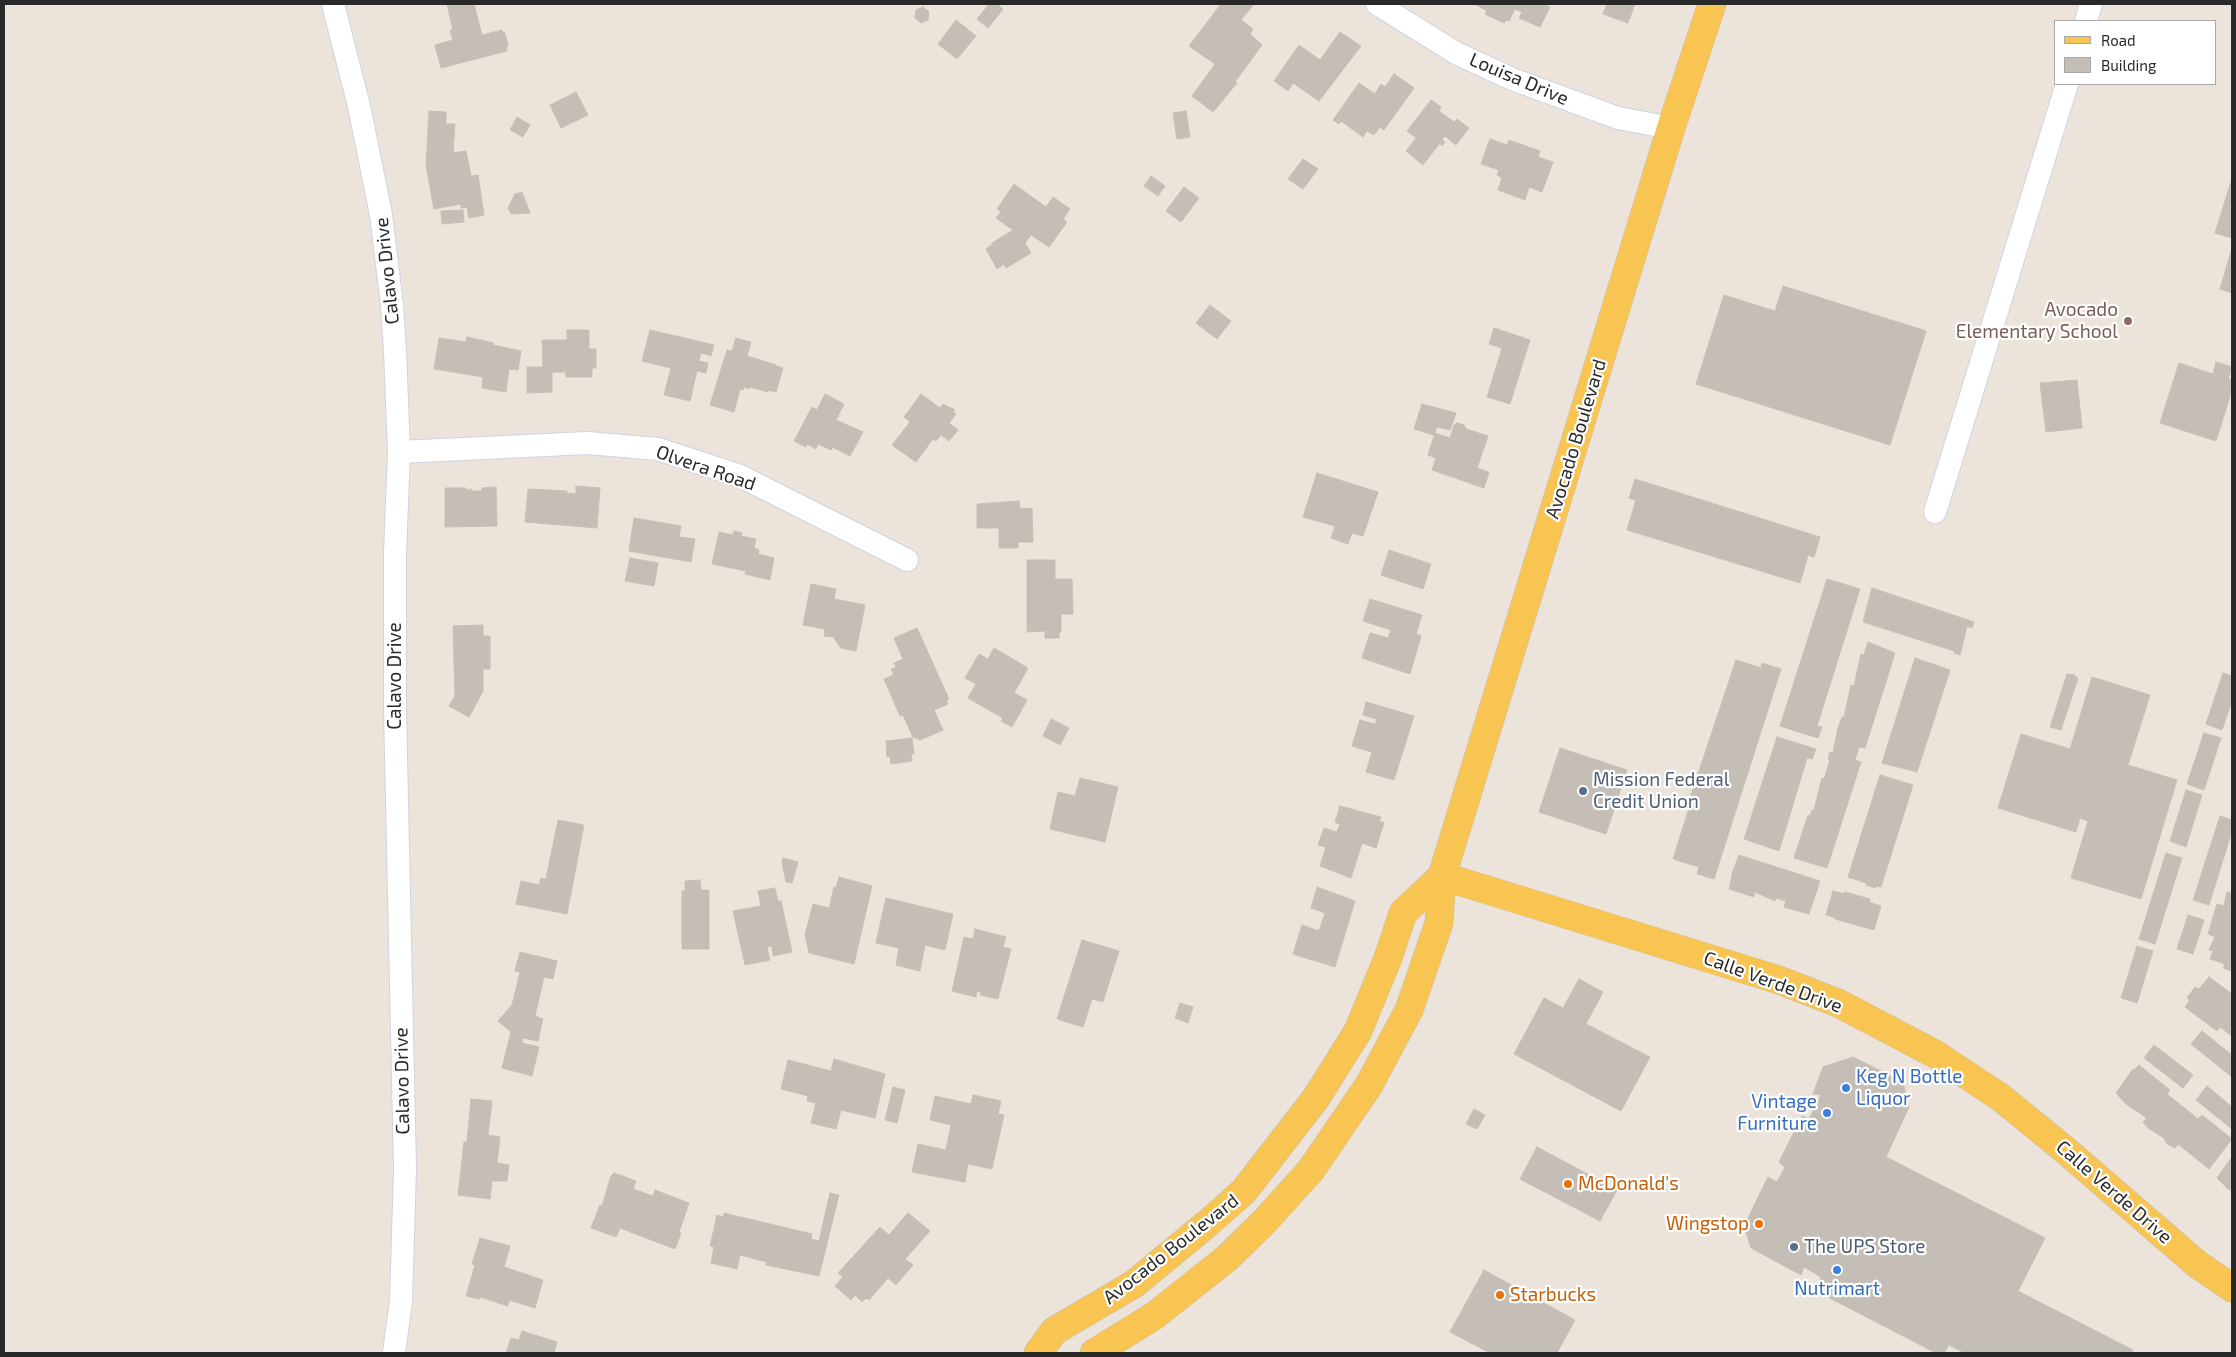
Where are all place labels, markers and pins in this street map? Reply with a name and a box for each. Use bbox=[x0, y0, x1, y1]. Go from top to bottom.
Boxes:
place label: Avocado Elementary School bbox=[1956, 299, 2118, 343]
marker: Avocado Elementary School bbox=[2122, 315, 2134, 327]
place label: Mission Federal Credit Union bbox=[1593, 769, 1729, 813]
marker: Mission Federal Credit Union bbox=[1577, 785, 1589, 797]
place label: Keg N Bottle Liquor bbox=[1856, 1066, 1963, 1110]
marker: Keg N Bottle Liquor bbox=[1840, 1082, 1852, 1094]
place label: Vintage Furniture bbox=[1737, 1091, 1817, 1135]
marker: Vintage Furniture bbox=[1821, 1107, 1833, 1119]
place label: McDonald's bbox=[1578, 1173, 1679, 1195]
marker: McDonald's bbox=[1562, 1178, 1574, 1190]
place label: Wingstop bbox=[1666, 1213, 1749, 1235]
marker: Wingstop bbox=[1753, 1218, 1765, 1230]
place label: The UPS Store bbox=[1804, 1236, 1925, 1258]
marker: The UPS Store bbox=[1788, 1241, 1800, 1253]
marker: Nutrimart bbox=[1831, 1264, 1843, 1276]
place label: Nutrimart bbox=[1794, 1278, 1880, 1300]
place label: Starbucks bbox=[1510, 1284, 1596, 1306]
marker: Starbucks bbox=[1494, 1289, 1506, 1301]

